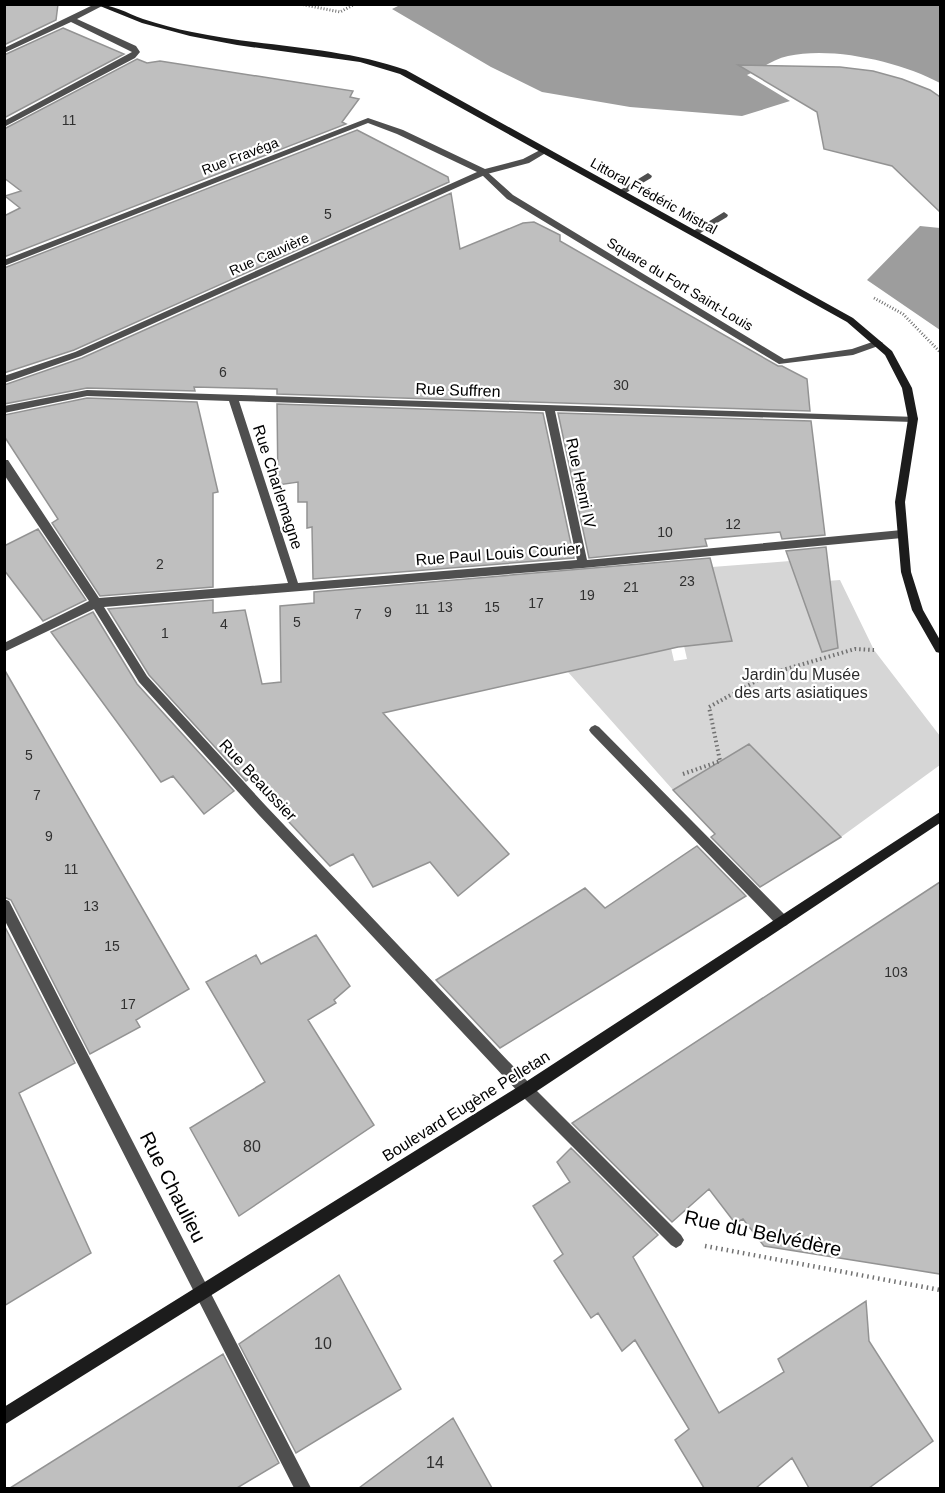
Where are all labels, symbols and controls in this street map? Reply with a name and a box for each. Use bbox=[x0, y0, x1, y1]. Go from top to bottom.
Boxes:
house number: 11 bbox=[62, 112, 76, 128]
street label: Rue Fravéga bbox=[199, 134, 281, 178]
street label: Littoral Frédéric Mistral bbox=[588, 154, 720, 238]
house number: 5 bbox=[324, 206, 332, 222]
street label: Rue Cauvière bbox=[227, 229, 312, 279]
street label: Square du Fort Saint-Louis bbox=[604, 234, 756, 334]
house number: 6 bbox=[219, 364, 227, 380]
house number: 30 bbox=[613, 377, 629, 393]
street label: Rue Suffren bbox=[415, 380, 501, 400]
street label: Rue Charlemagne bbox=[250, 423, 306, 551]
street label: Rue Henri IV bbox=[563, 436, 599, 530]
house number: 12 bbox=[725, 516, 741, 532]
house number: 10 bbox=[657, 524, 673, 540]
street label: Rue Paul Louis Courier bbox=[415, 540, 582, 568]
house number: 2 bbox=[156, 556, 164, 572]
house number: 23 bbox=[679, 573, 695, 589]
house number: 21 bbox=[623, 579, 639, 595]
house number: 19 bbox=[579, 587, 595, 603]
house number: 17 bbox=[528, 595, 544, 611]
house number: 13 bbox=[437, 599, 453, 615]
house number: 15 bbox=[484, 599, 500, 615]
house number: 11 bbox=[415, 601, 429, 617]
house number: 9 bbox=[384, 604, 392, 620]
house number: 7 bbox=[354, 606, 362, 622]
house number: 5 bbox=[293, 614, 301, 630]
house number: 4 bbox=[220, 616, 228, 632]
house number: 1 bbox=[161, 625, 169, 641]
park label: Jardin du Musée des arts asiatiques bbox=[734, 666, 868, 701]
street label: Rue Beaussier bbox=[216, 736, 300, 825]
house number: 5 bbox=[25, 747, 33, 763]
house number: 7 bbox=[33, 787, 41, 803]
house number: 9 bbox=[45, 828, 53, 844]
house number: 11 bbox=[64, 861, 78, 877]
house number: 13 bbox=[83, 898, 99, 914]
house number: 15 bbox=[104, 938, 120, 954]
house number: 103 bbox=[884, 964, 908, 980]
house number: 17 bbox=[120, 996, 136, 1012]
street label: Boulevard Eugène Pelletan bbox=[379, 1047, 553, 1165]
street label: Rue Chaulieu bbox=[136, 1128, 210, 1246]
house number: 80 bbox=[243, 1138, 261, 1155]
street label: Rue du Belvédère bbox=[682, 1206, 844, 1260]
house number: 10 bbox=[314, 1335, 332, 1352]
house number: 14 bbox=[426, 1454, 444, 1471]

